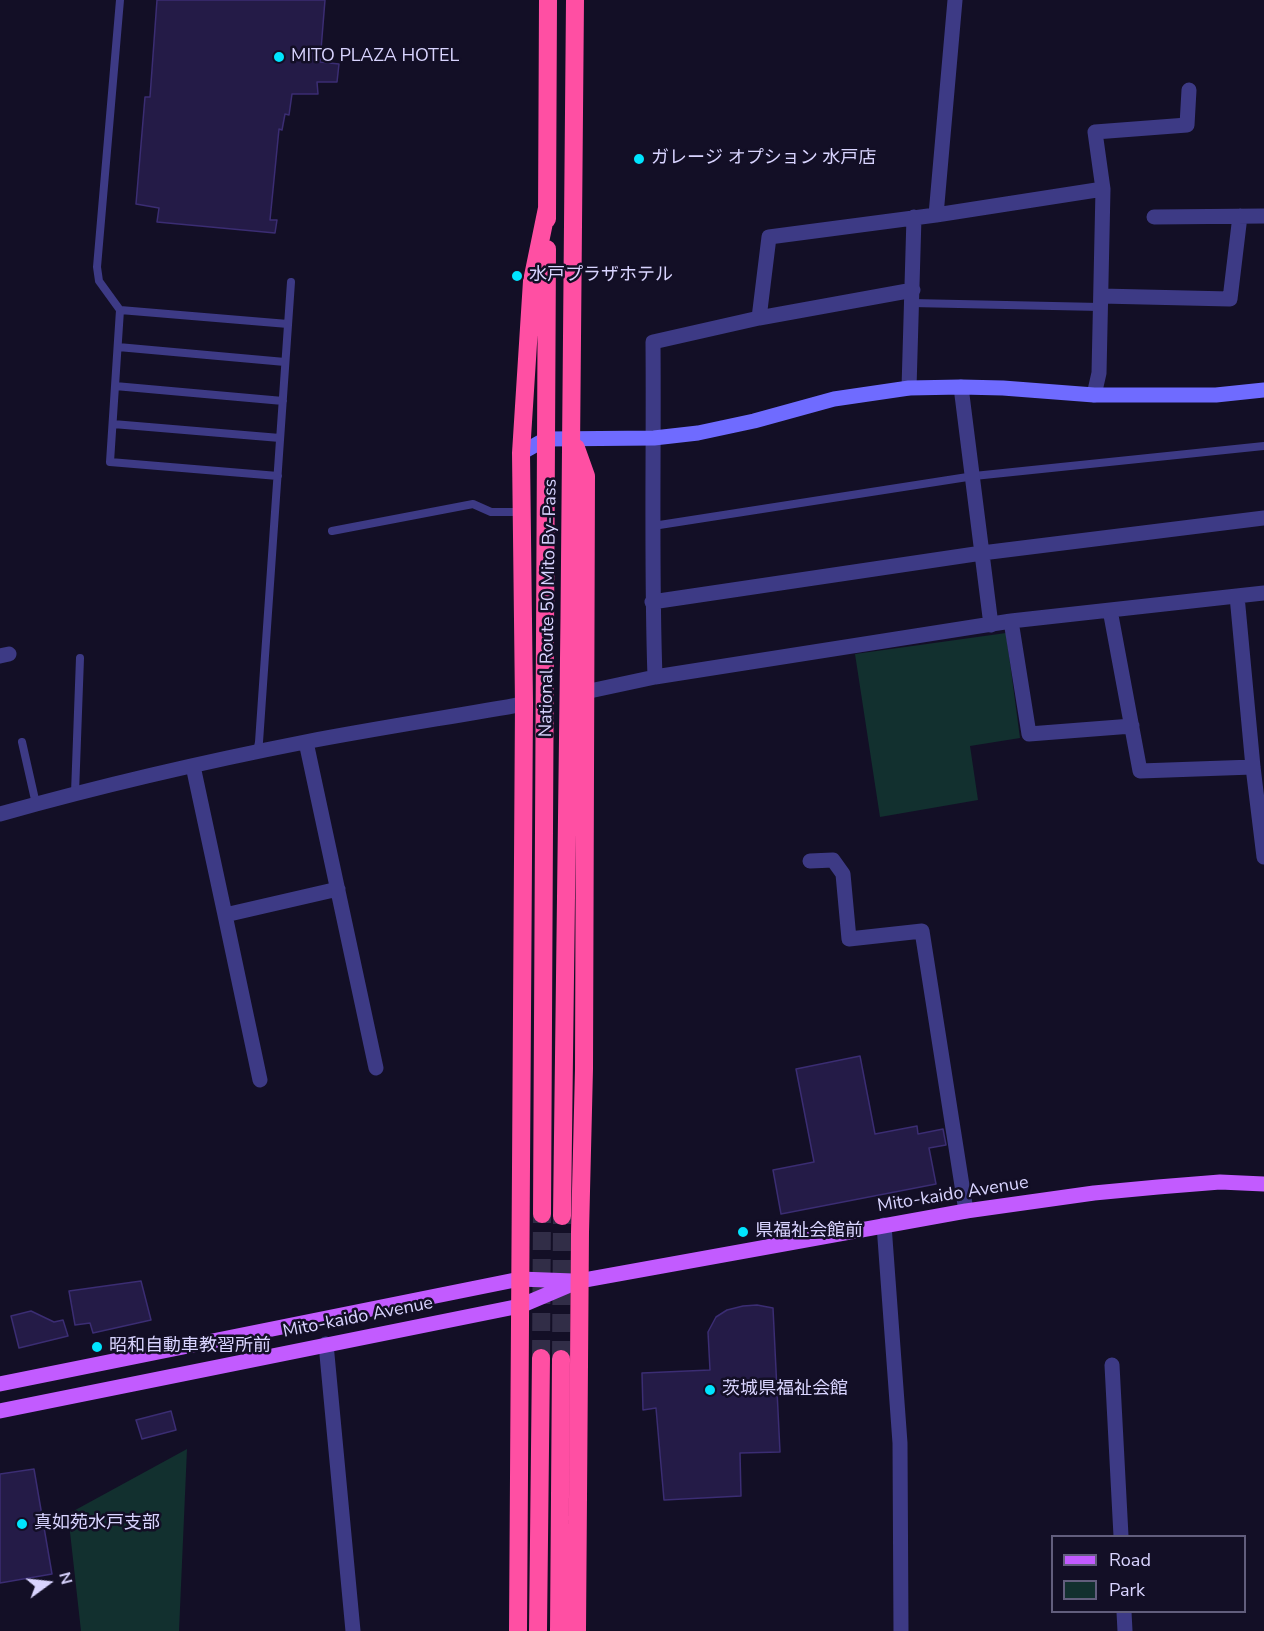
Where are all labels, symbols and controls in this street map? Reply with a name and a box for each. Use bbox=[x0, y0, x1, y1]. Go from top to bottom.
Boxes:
place label: MITO PLAZA HOTEL bbox=[291, 46, 459, 68]
marker: MITO PLAZA HOTEL bbox=[272, 50, 286, 64]
place label: ガレージ オプション 水戸店 bbox=[651, 148, 876, 170]
marker: ガレージ オプション 水戸店 bbox=[632, 152, 646, 166]
place label: 水戸プラザホテル bbox=[529, 265, 673, 287]
marker: 水戸プラザホテル bbox=[510, 269, 524, 283]
street label: National Route 50 Mito By-Pass bbox=[536, 479, 562, 737]
street label: Mito-kaido Avenue bbox=[876, 1172, 1030, 1218]
place label: 県福祉会館前 bbox=[755, 1221, 863, 1243]
marker: 県福祉会館前 bbox=[736, 1225, 750, 1239]
street label: Mito-kaido Avenue bbox=[281, 1293, 435, 1343]
place label: 昭和自動車教習所前 bbox=[109, 1336, 271, 1358]
marker: 昭和自動車教習所前 bbox=[90, 1340, 104, 1354]
place label: 茨城県福祉会館 bbox=[722, 1379, 848, 1401]
marker: 茨城県福祉会館 bbox=[703, 1383, 717, 1397]
place label: 真如苑水戸支部 bbox=[34, 1513, 160, 1535]
marker: 真如苑水戸支部 bbox=[15, 1517, 29, 1531]
legend bbox=[1051, 1535, 1246, 1613]
text: Road bbox=[1109, 1548, 1151, 1572]
north arrow bbox=[18, 1553, 78, 1613]
text: N bbox=[53, 1570, 78, 1587]
text: Park bbox=[1109, 1578, 1145, 1602]

